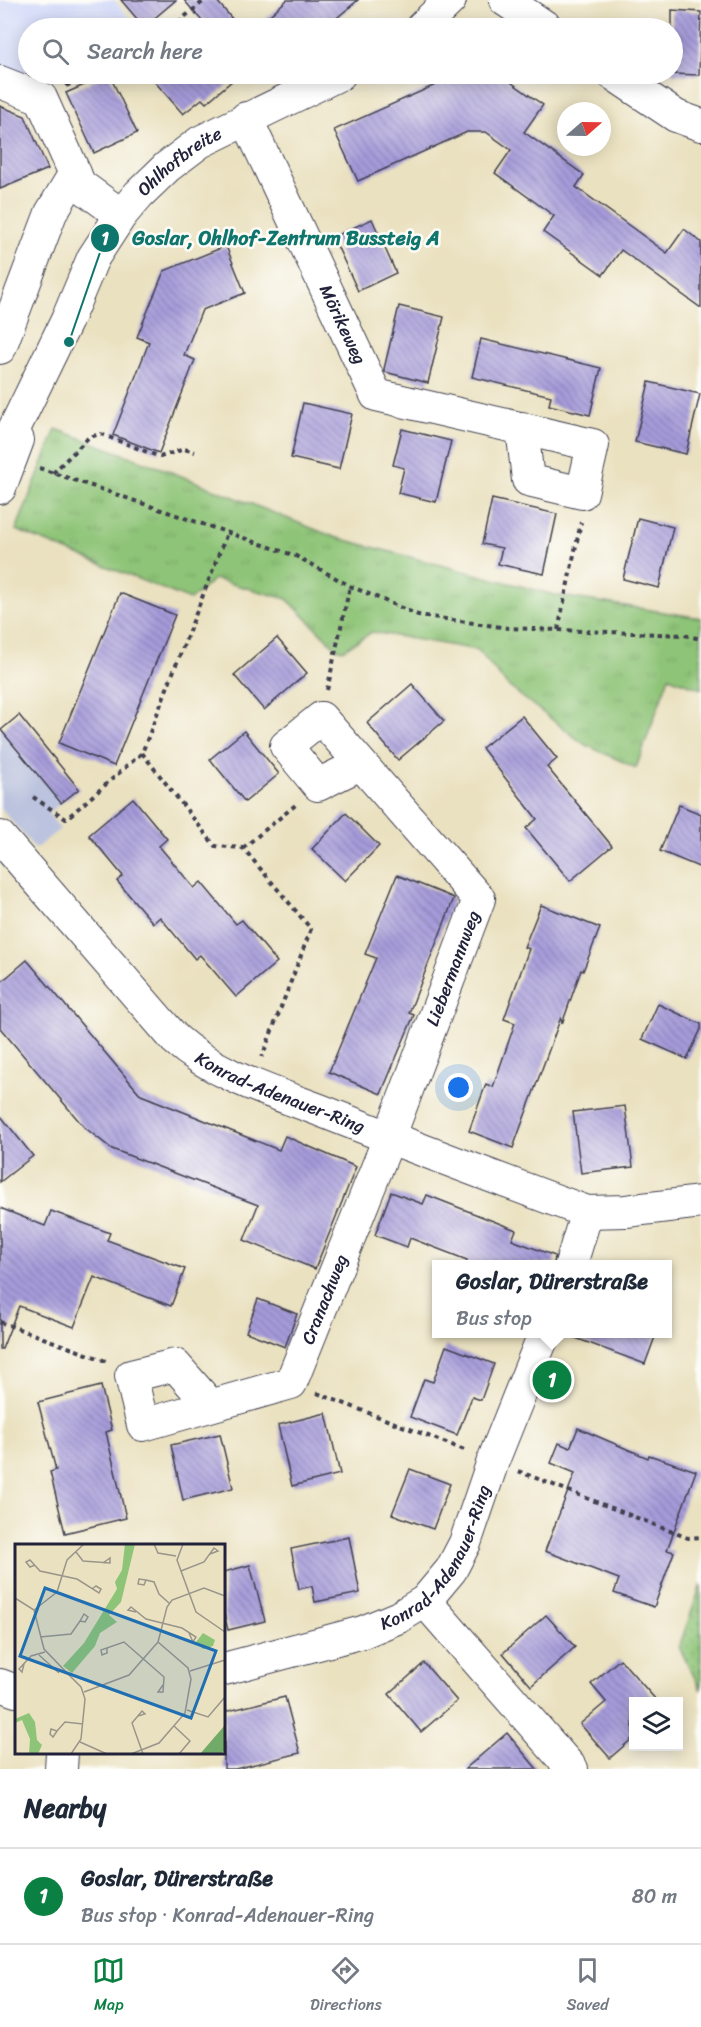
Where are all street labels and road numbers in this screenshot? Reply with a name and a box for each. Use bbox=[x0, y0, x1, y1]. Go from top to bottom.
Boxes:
street label: Ohlhofbreite bbox=[129, 118, 227, 204]
street label: Mörikeweg bbox=[310, 279, 375, 370]
street label: Liebermannweg bbox=[416, 906, 489, 1031]
street label: Konrad-Adenauer-Ring bbox=[188, 1043, 370, 1142]
street label: Cranachweg bbox=[292, 1249, 357, 1349]
street label: Konrad-Adenauer-Ring bbox=[375, 1480, 500, 1639]

